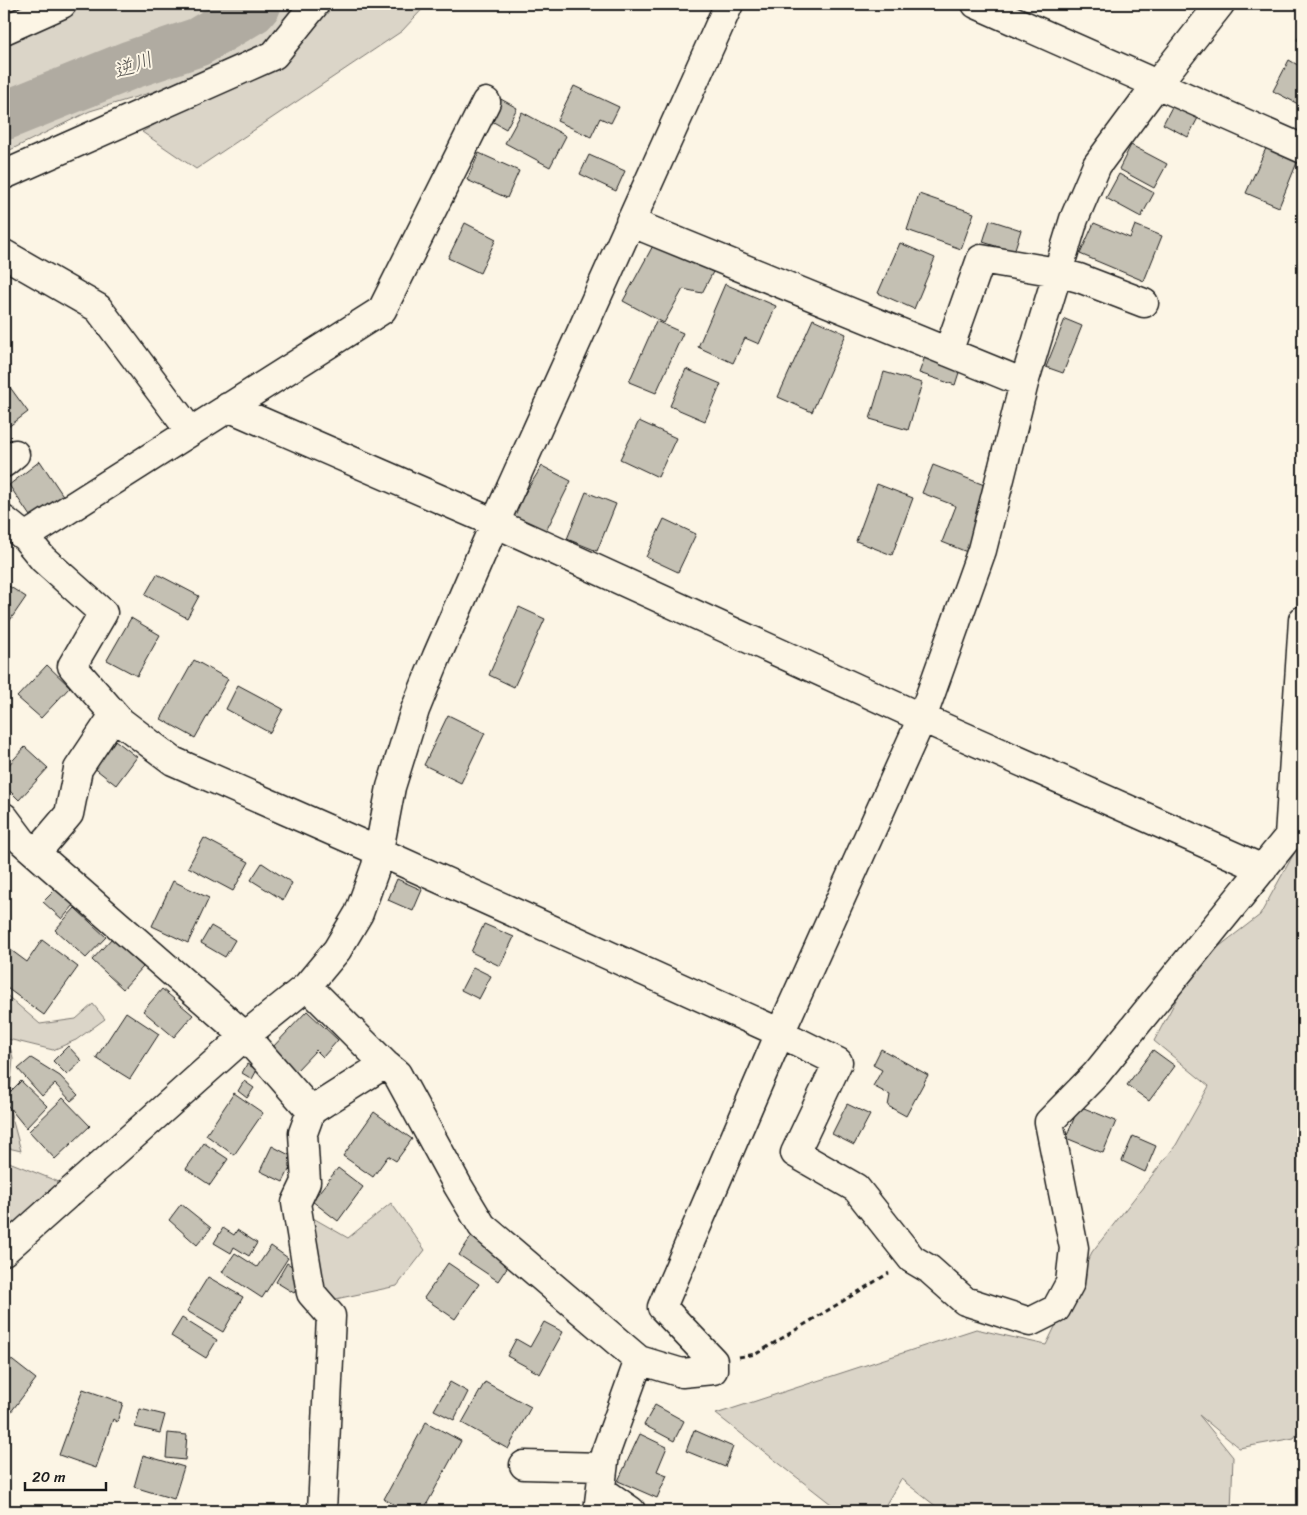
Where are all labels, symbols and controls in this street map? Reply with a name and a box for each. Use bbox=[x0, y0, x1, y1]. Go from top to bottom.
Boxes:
water label: 逆川 bbox=[108, 42, 158, 89]
scale bar bbox=[25, 1460, 106, 1492]
text: 20 m bbox=[32, 1464, 66, 1490]

